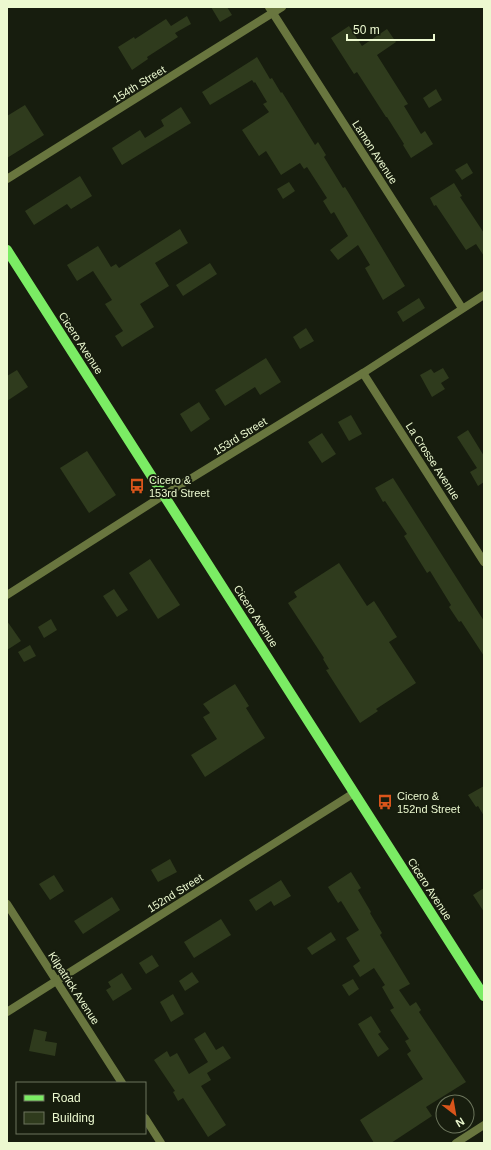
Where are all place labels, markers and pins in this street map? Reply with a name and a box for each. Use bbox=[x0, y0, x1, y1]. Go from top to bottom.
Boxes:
place label: Cicero & 153rd Street bbox=[149, 474, 210, 499]
bus stop icon: Cicero & 153rd Street bbox=[128, 477, 146, 495]
place label: Cicero & 152nd Street bbox=[397, 790, 460, 815]
bus stop icon: Cicero & 152nd Street bbox=[376, 793, 394, 811]

